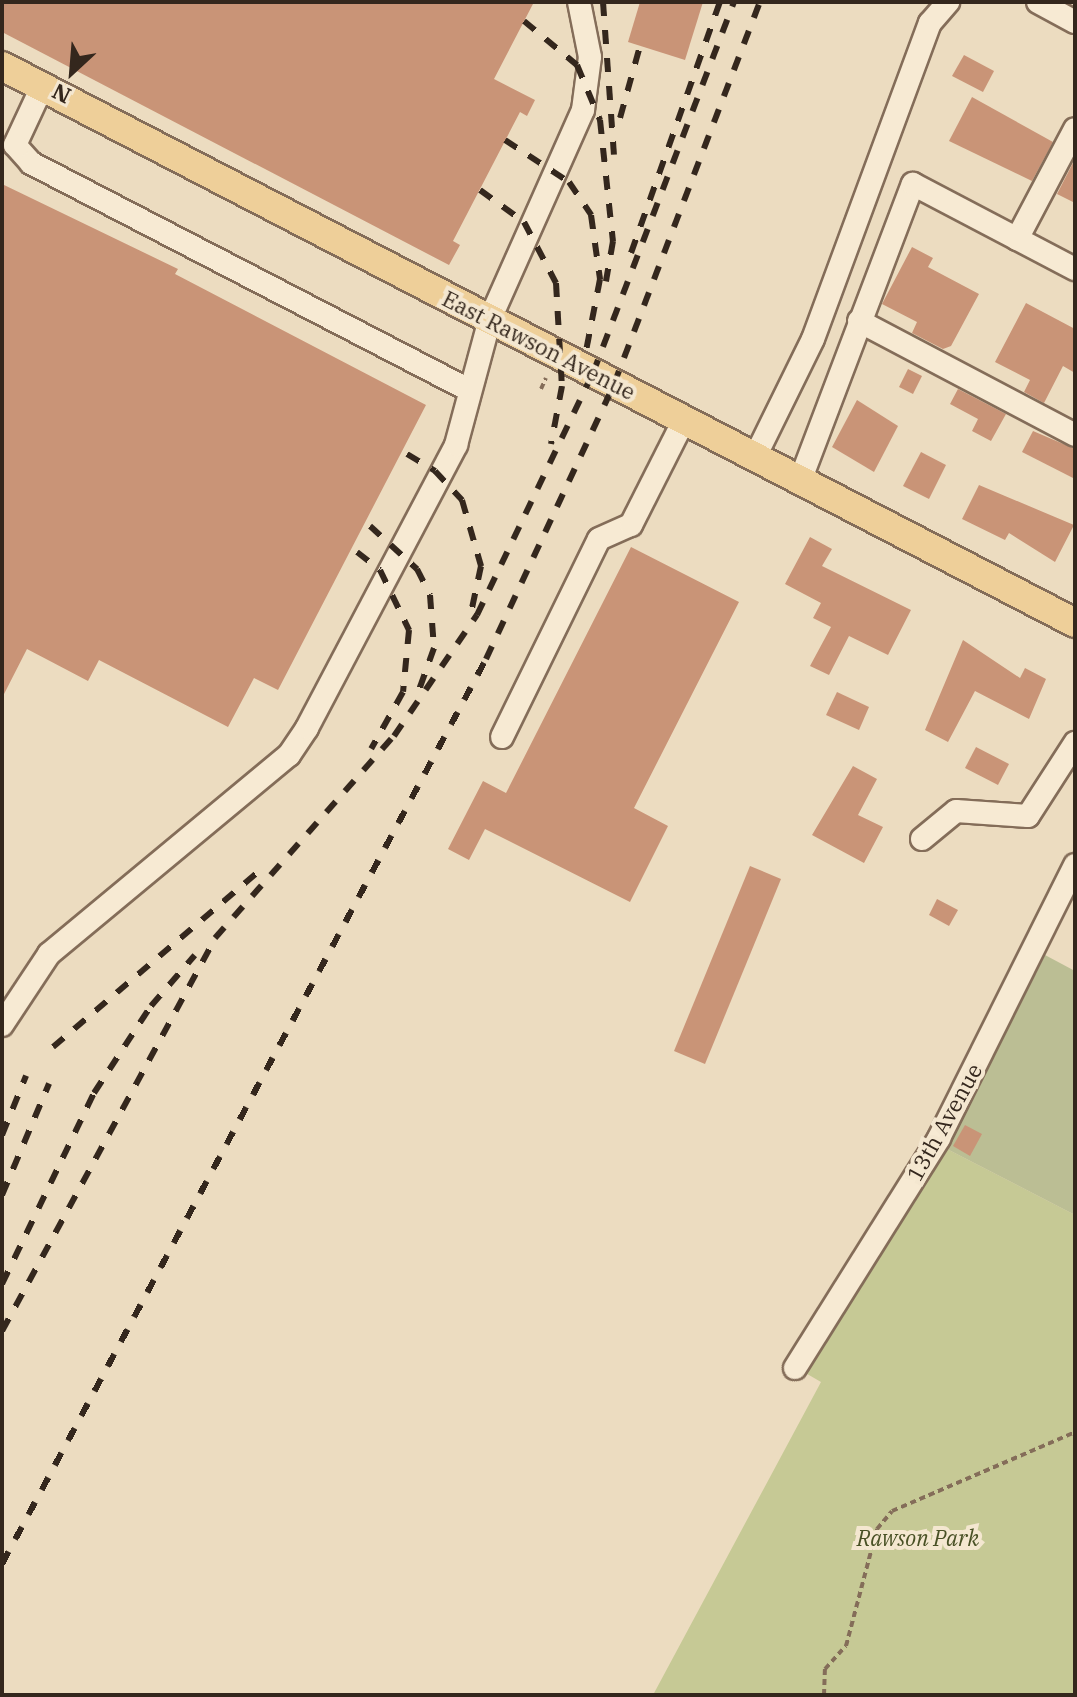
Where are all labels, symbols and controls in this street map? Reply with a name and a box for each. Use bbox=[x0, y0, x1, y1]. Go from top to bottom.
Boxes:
north arrow bbox=[32, 32, 112, 112]
text: N bbox=[47, 77, 75, 111]
street label: East Rawson Avenue bbox=[438, 285, 640, 405]
street label: 13th Avenue bbox=[901, 1059, 987, 1185]
park label: Rawson Park bbox=[857, 1525, 979, 1551]

